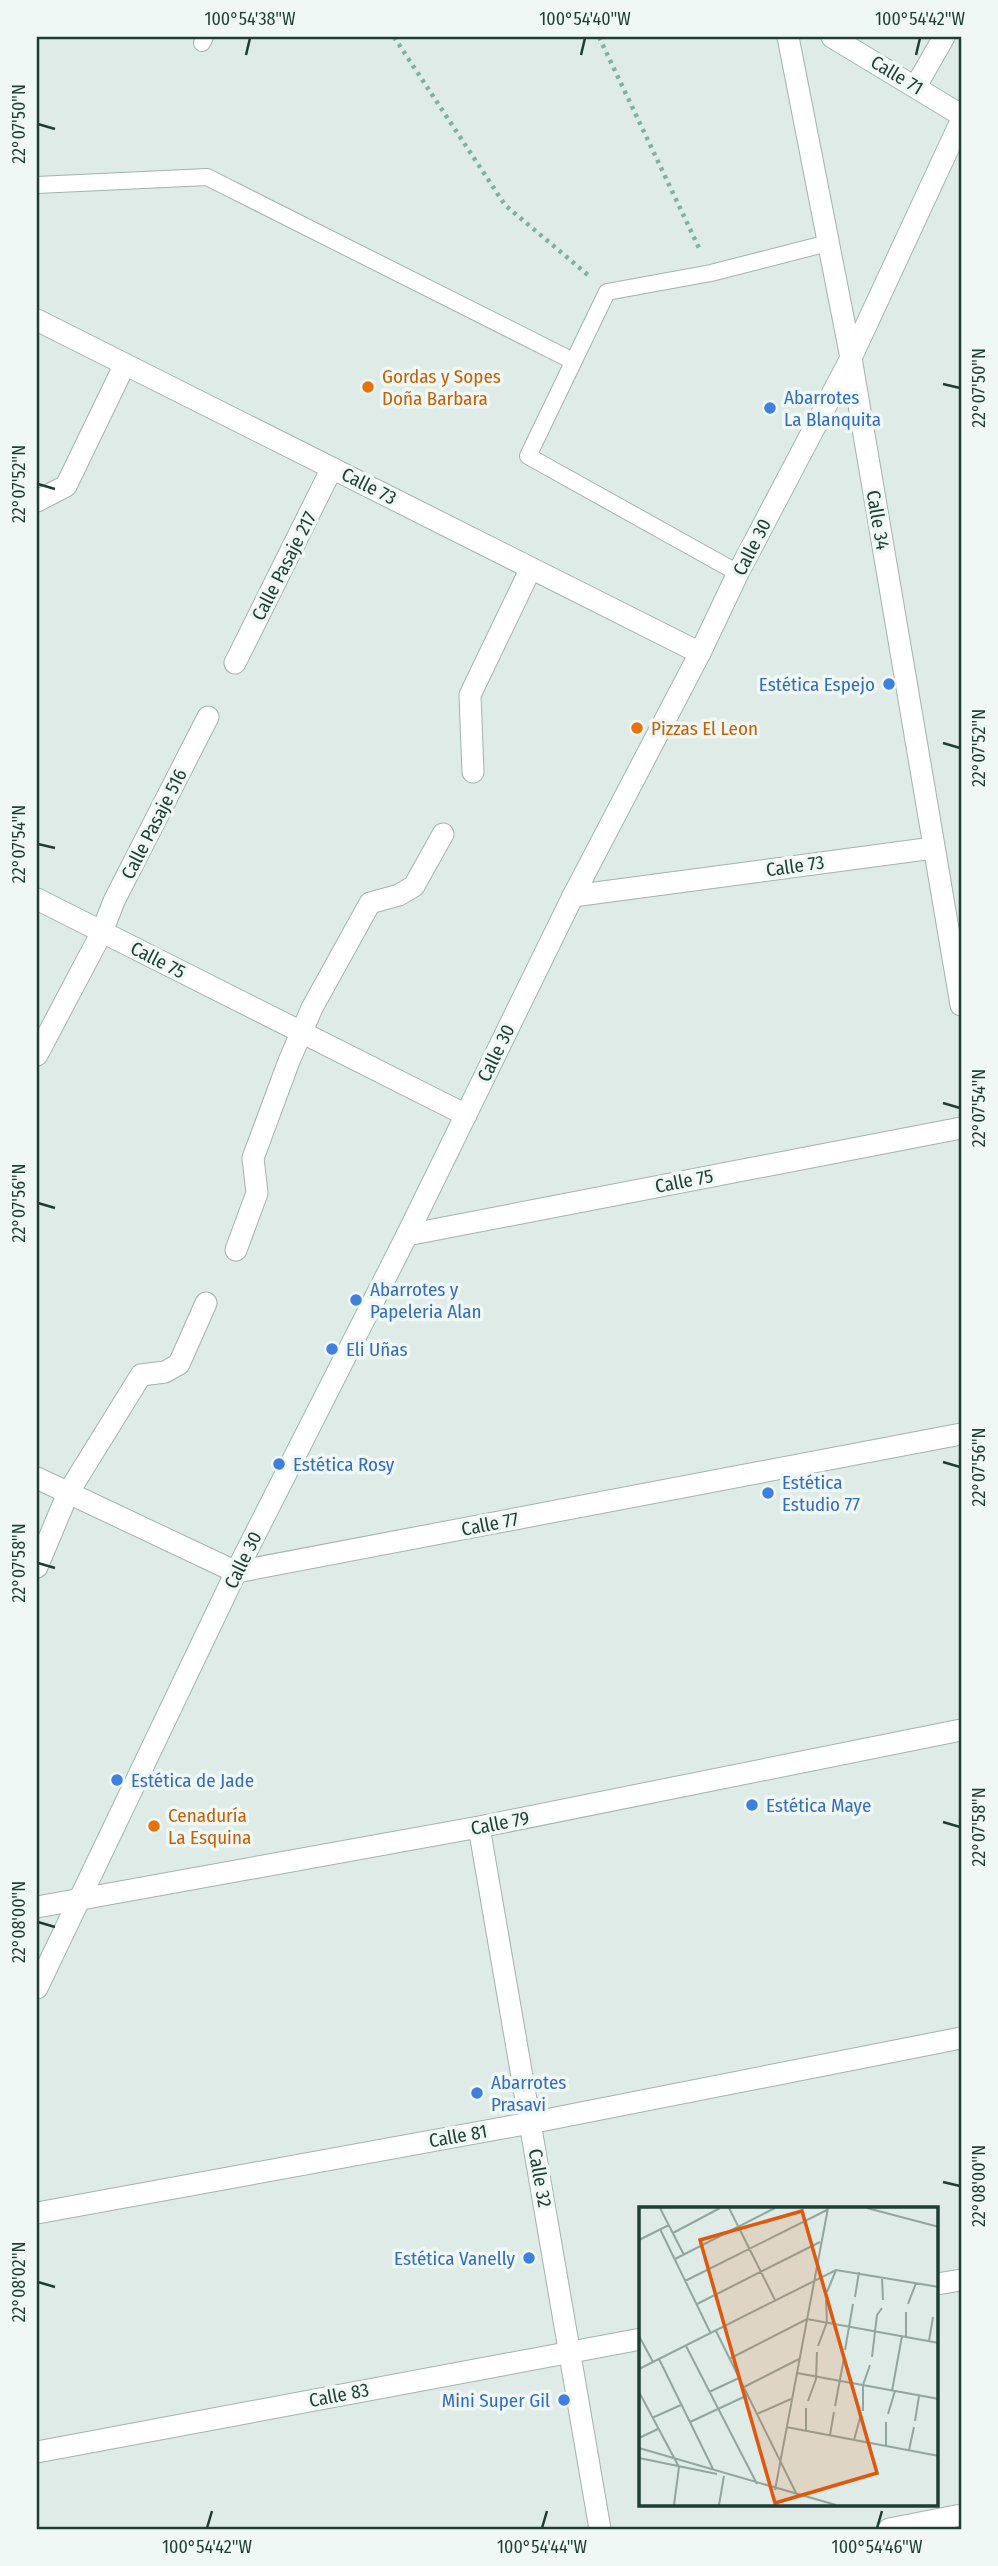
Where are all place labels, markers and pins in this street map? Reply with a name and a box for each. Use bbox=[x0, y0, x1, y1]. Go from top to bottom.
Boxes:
place label: Gordas y Sopes Doña Barbara bbox=[382, 365, 501, 410]
marker: Gordas y Sopes Doña Barbara bbox=[360, 379, 376, 395]
place label: Abarrotes La Blanquita bbox=[784, 386, 881, 431]
marker: Abarrotes La Blanquita bbox=[762, 400, 778, 416]
place label: Estética Espejo bbox=[759, 673, 875, 696]
marker: Estética Espejo bbox=[881, 676, 897, 692]
place label: Pizzas El Leon bbox=[651, 717, 758, 740]
marker: Pizzas El Leon bbox=[629, 720, 645, 736]
place label: Abarrotes y Papeleria Alan bbox=[370, 1278, 482, 1323]
marker: Abarrotes y Papeleria Alan bbox=[348, 1292, 364, 1308]
place label: Eli Uñas bbox=[346, 1338, 408, 1361]
marker: Eli Uñas bbox=[324, 1341, 340, 1357]
place label: Estética Rosy bbox=[293, 1453, 395, 1476]
marker: Estética Rosy bbox=[271, 1456, 287, 1472]
place label: Estética Estudio 77 bbox=[782, 1471, 860, 1516]
marker: Estética Estudio 77 bbox=[760, 1485, 776, 1501]
place label: Estética de Jade bbox=[131, 1769, 254, 1792]
marker: Estética de Jade bbox=[109, 1772, 125, 1788]
place label: Estética Maye bbox=[766, 1794, 871, 1817]
marker: Estética Maye bbox=[744, 1797, 760, 1813]
place label: Cenaduría La Esquina bbox=[168, 1804, 251, 1849]
marker: Cenaduría La Esquina bbox=[146, 1818, 162, 1834]
place label: Abarrotes Prasavi bbox=[491, 2071, 566, 2116]
marker: Abarrotes Prasavi bbox=[469, 2085, 485, 2101]
place label: Estética Vanelly bbox=[394, 2247, 516, 2270]
marker: Estética Vanelly bbox=[521, 2250, 537, 2266]
place label: Mini Super Gil bbox=[442, 2389, 550, 2412]
marker: Mini Super Gil bbox=[556, 2392, 572, 2408]

